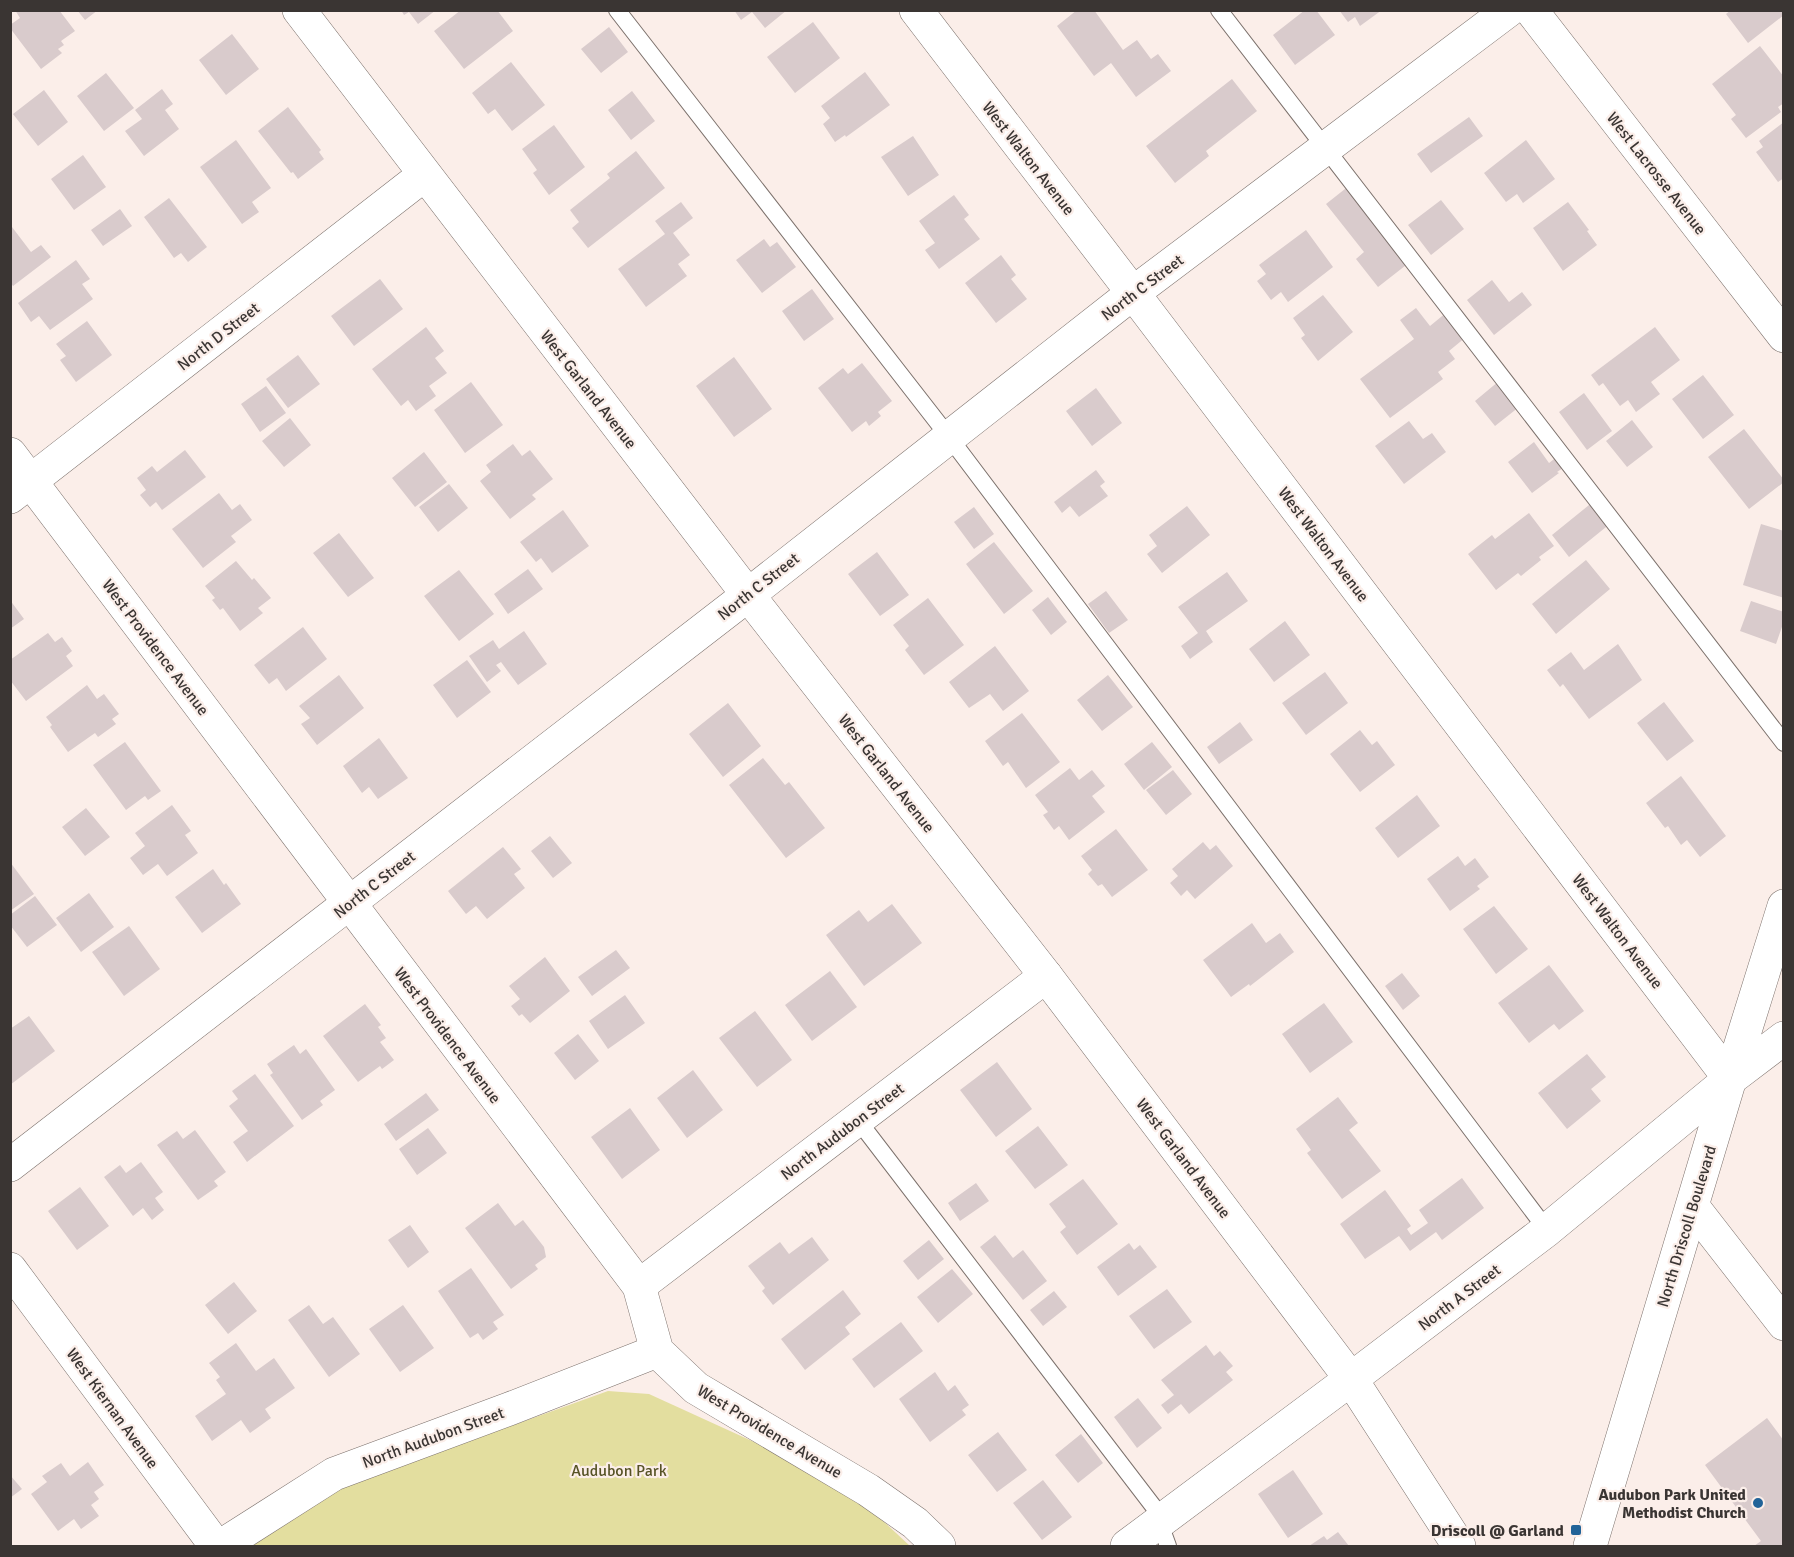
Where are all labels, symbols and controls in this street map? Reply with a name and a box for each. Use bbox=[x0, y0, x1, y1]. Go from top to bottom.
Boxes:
street label: West Walton Avenue bbox=[978, 98, 1079, 219]
street label: West Lacrosse Avenue bbox=[1602, 108, 1710, 239]
street label: North C Street bbox=[1097, 250, 1188, 325]
street label: North D Street bbox=[174, 298, 264, 375]
street label: West Garland Avenue bbox=[536, 326, 641, 453]
street label: West Walton Avenue bbox=[1273, 483, 1373, 606]
street label: North C Street bbox=[714, 548, 804, 625]
street label: West Providence Avenue bbox=[97, 576, 213, 720]
street label: West Garland Avenue bbox=[834, 710, 939, 837]
street label: North C Street bbox=[330, 846, 420, 923]
street label: West Walton Avenue bbox=[1567, 870, 1667, 993]
street label: West Providence Avenue bbox=[389, 964, 505, 1108]
street label: North Audubon Street bbox=[777, 1079, 909, 1185]
street label: West Garland Avenue bbox=[1132, 1095, 1235, 1223]
street label: North Driscoll Boulevard bbox=[1653, 1143, 1721, 1310]
street label: North A Street bbox=[1414, 1260, 1505, 1335]
street label: West Kiernan Avenue bbox=[62, 1344, 163, 1473]
street label: West Providence Avenue bbox=[693, 1381, 845, 1483]
street label: North Audubon Street bbox=[360, 1403, 507, 1473]
park label: Audubon Park bbox=[571, 1461, 667, 1481]
place label: Audubon Park United Methodist Church bbox=[1598, 1485, 1746, 1523]
marker: Audubon Park United Methodist Church bbox=[1751, 1496, 1765, 1510]
place label: Driscoll @ Garland bbox=[1431, 1521, 1564, 1541]
marker: Driscoll @ Garland bbox=[1569, 1523, 1583, 1537]

